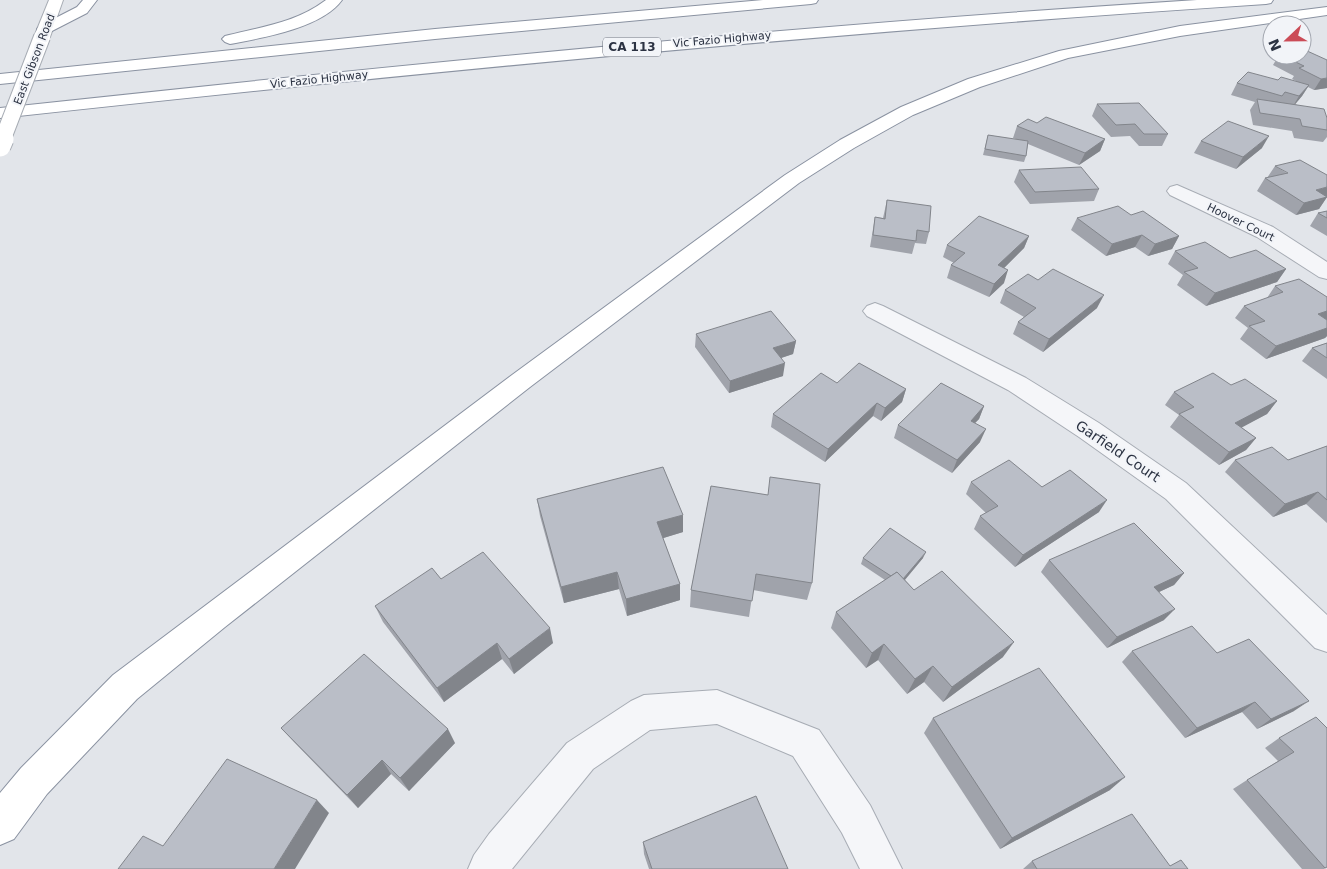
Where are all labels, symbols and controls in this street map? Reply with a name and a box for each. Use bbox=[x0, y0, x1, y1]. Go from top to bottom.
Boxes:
street label: East Gibson Road bbox=[11, 12, 58, 106]
north arrow bbox=[1262, 15, 1312, 65]
street label: Vic Fazio Highway bbox=[672, 29, 772, 50]
text: N bbox=[1265, 36, 1285, 53]
road number: CA 113 bbox=[603, 38, 661, 56]
street label: Vic Fazio Highway bbox=[269, 68, 369, 91]
street label: Hoover Court bbox=[1205, 201, 1277, 245]
street label: Garfield Court bbox=[1073, 417, 1164, 485]

